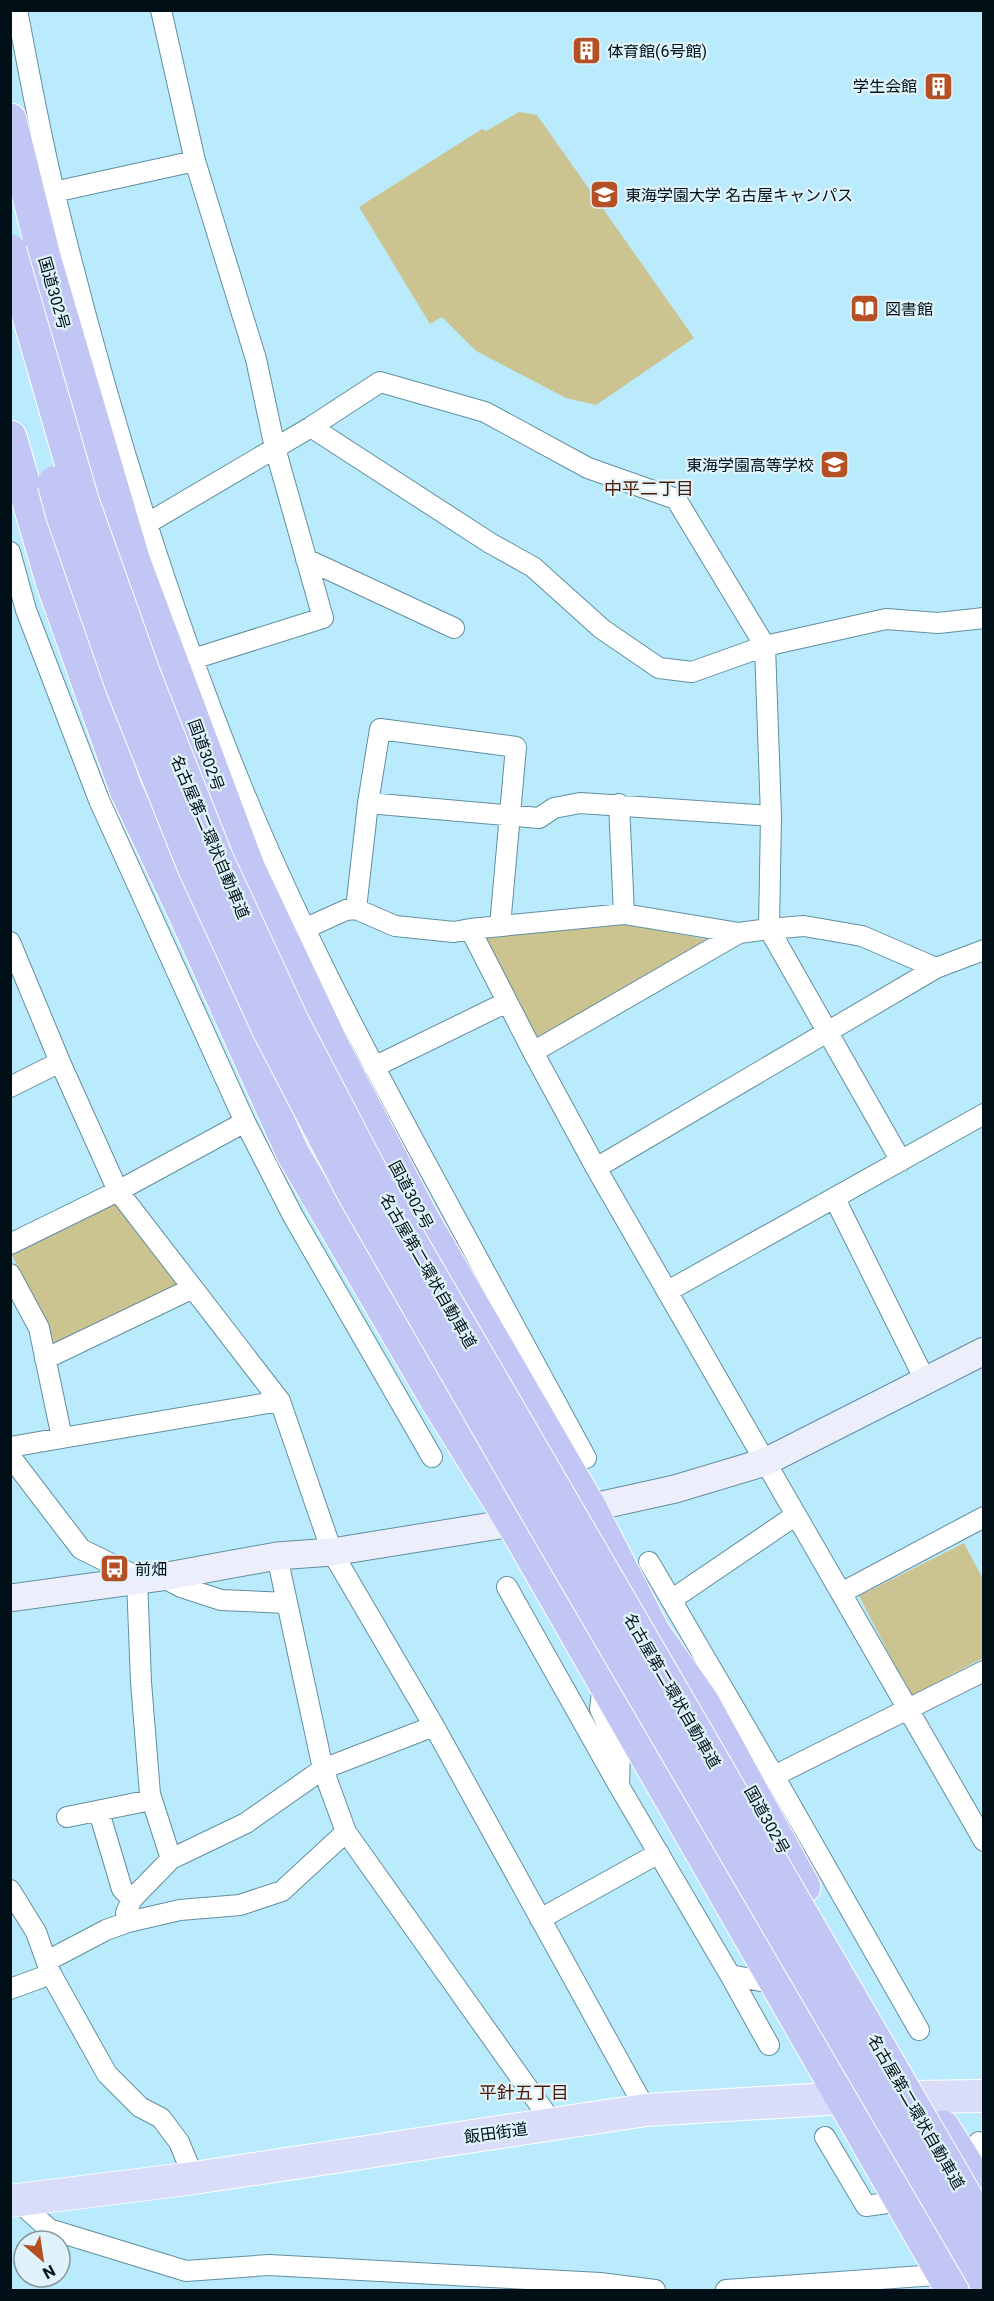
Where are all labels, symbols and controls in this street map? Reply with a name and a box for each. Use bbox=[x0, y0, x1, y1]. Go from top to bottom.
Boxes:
building icon: 体育館(6号館) bbox=[570, 35, 602, 67]
place label: 体育館(6号館) bbox=[607, 42, 707, 61]
building icon: 学生会館 bbox=[922, 70, 954, 102]
place label: 学生会館 bbox=[853, 77, 917, 96]
school or university icon: 東海学園大学 名古屋キャンパス bbox=[588, 179, 620, 211]
place label: 東海学園大学 名古屋キャンパス bbox=[625, 186, 853, 205]
street label: 国道302号 bbox=[35, 254, 73, 332]
library icon: 図書館 bbox=[848, 293, 880, 325]
place label: 図書館 bbox=[885, 300, 933, 319]
school or university icon: 東海学園高等学校 bbox=[819, 449, 851, 481]
place label: 東海学園高等学校 bbox=[686, 456, 814, 475]
district label: 中平二丁目 bbox=[604, 478, 694, 499]
street label: 国道302号 bbox=[184, 717, 228, 793]
street label: 名古屋第二環状自動車道 bbox=[167, 752, 253, 922]
street label: 国道302号 bbox=[385, 1157, 437, 1233]
street label: 名古屋第二環状自動車道 bbox=[376, 1190, 480, 1352]
bus stop icon: 前畑 bbox=[98, 1553, 130, 1585]
place label: 前畑 bbox=[135, 1560, 167, 1579]
street label: 名古屋第二環状自動車道 bbox=[620, 1610, 724, 1772]
street label: 国道302号 bbox=[741, 1783, 793, 1857]
street label: 名古屋第二環状自動車道 bbox=[864, 2031, 968, 2193]
district label: 平針五丁目 bbox=[479, 2082, 569, 2103]
street label: 飯田街道 bbox=[463, 2119, 529, 2147]
north arrow bbox=[12, 2229, 72, 2289]
text: N bbox=[39, 2261, 59, 2283]

